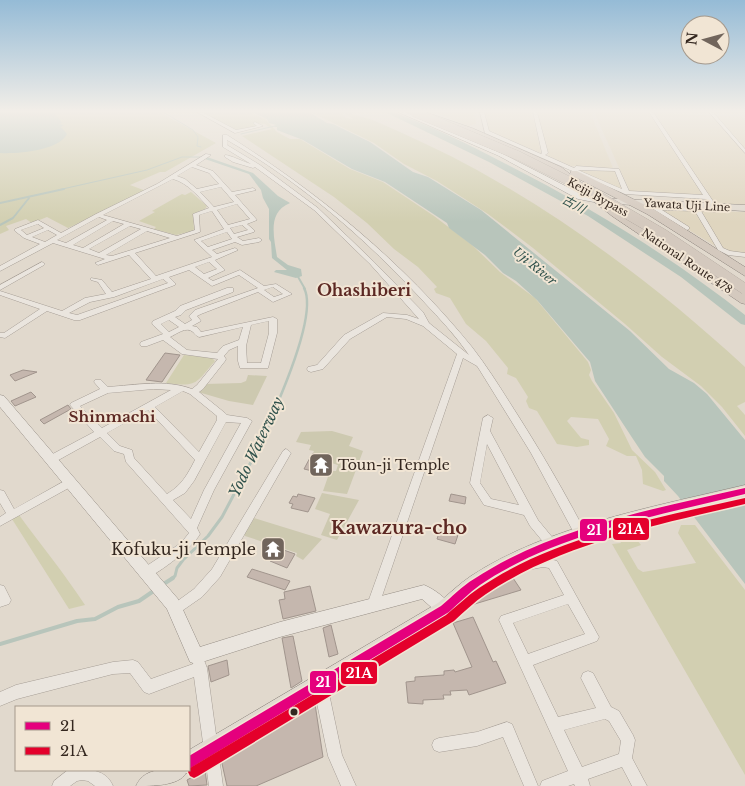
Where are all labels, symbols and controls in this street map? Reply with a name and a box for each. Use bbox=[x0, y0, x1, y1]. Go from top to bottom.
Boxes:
north arrow bbox=[680, 15, 730, 65]
text: N bbox=[682, 31, 702, 46]
street label: Keiji Bypass bbox=[565, 175, 631, 219]
water label: 古川 bbox=[560, 192, 590, 217]
street label: Yawata Uji Line bbox=[642, 196, 731, 214]
street label: National Route 478 bbox=[639, 225, 735, 297]
water label: Uji River bbox=[510, 244, 560, 288]
district label: Ohashiberi bbox=[317, 280, 411, 300]
water label: Yodo Waterway bbox=[224, 394, 288, 500]
district label: Shinmachi bbox=[69, 407, 156, 426]
temple icon: Tōun-ji Temple bbox=[308, 452, 334, 478]
place label: Tōun-ji Temple bbox=[338, 456, 450, 474]
district label: Kawazura-cho bbox=[331, 517, 467, 539]
line badge: 21A bbox=[612, 517, 650, 541]
line badge: 21 bbox=[579, 518, 608, 542]
text: 21A bbox=[618, 520, 645, 538]
text: 21 bbox=[586, 521, 602, 539]
temple icon: Kōfuku-ji Temple bbox=[260, 536, 286, 562]
place label: Kōfuku-ji Temple bbox=[111, 539, 256, 559]
line badge: 21A bbox=[340, 661, 378, 685]
text: 21A bbox=[346, 664, 373, 682]
line badge: 21 bbox=[309, 670, 337, 694]
text: 21 bbox=[315, 673, 331, 691]
legend bbox=[15, 706, 190, 771]
unlabelled marker bbox=[289, 707, 299, 717]
text: 21 bbox=[60, 716, 76, 735]
text: 21A bbox=[60, 741, 88, 760]

